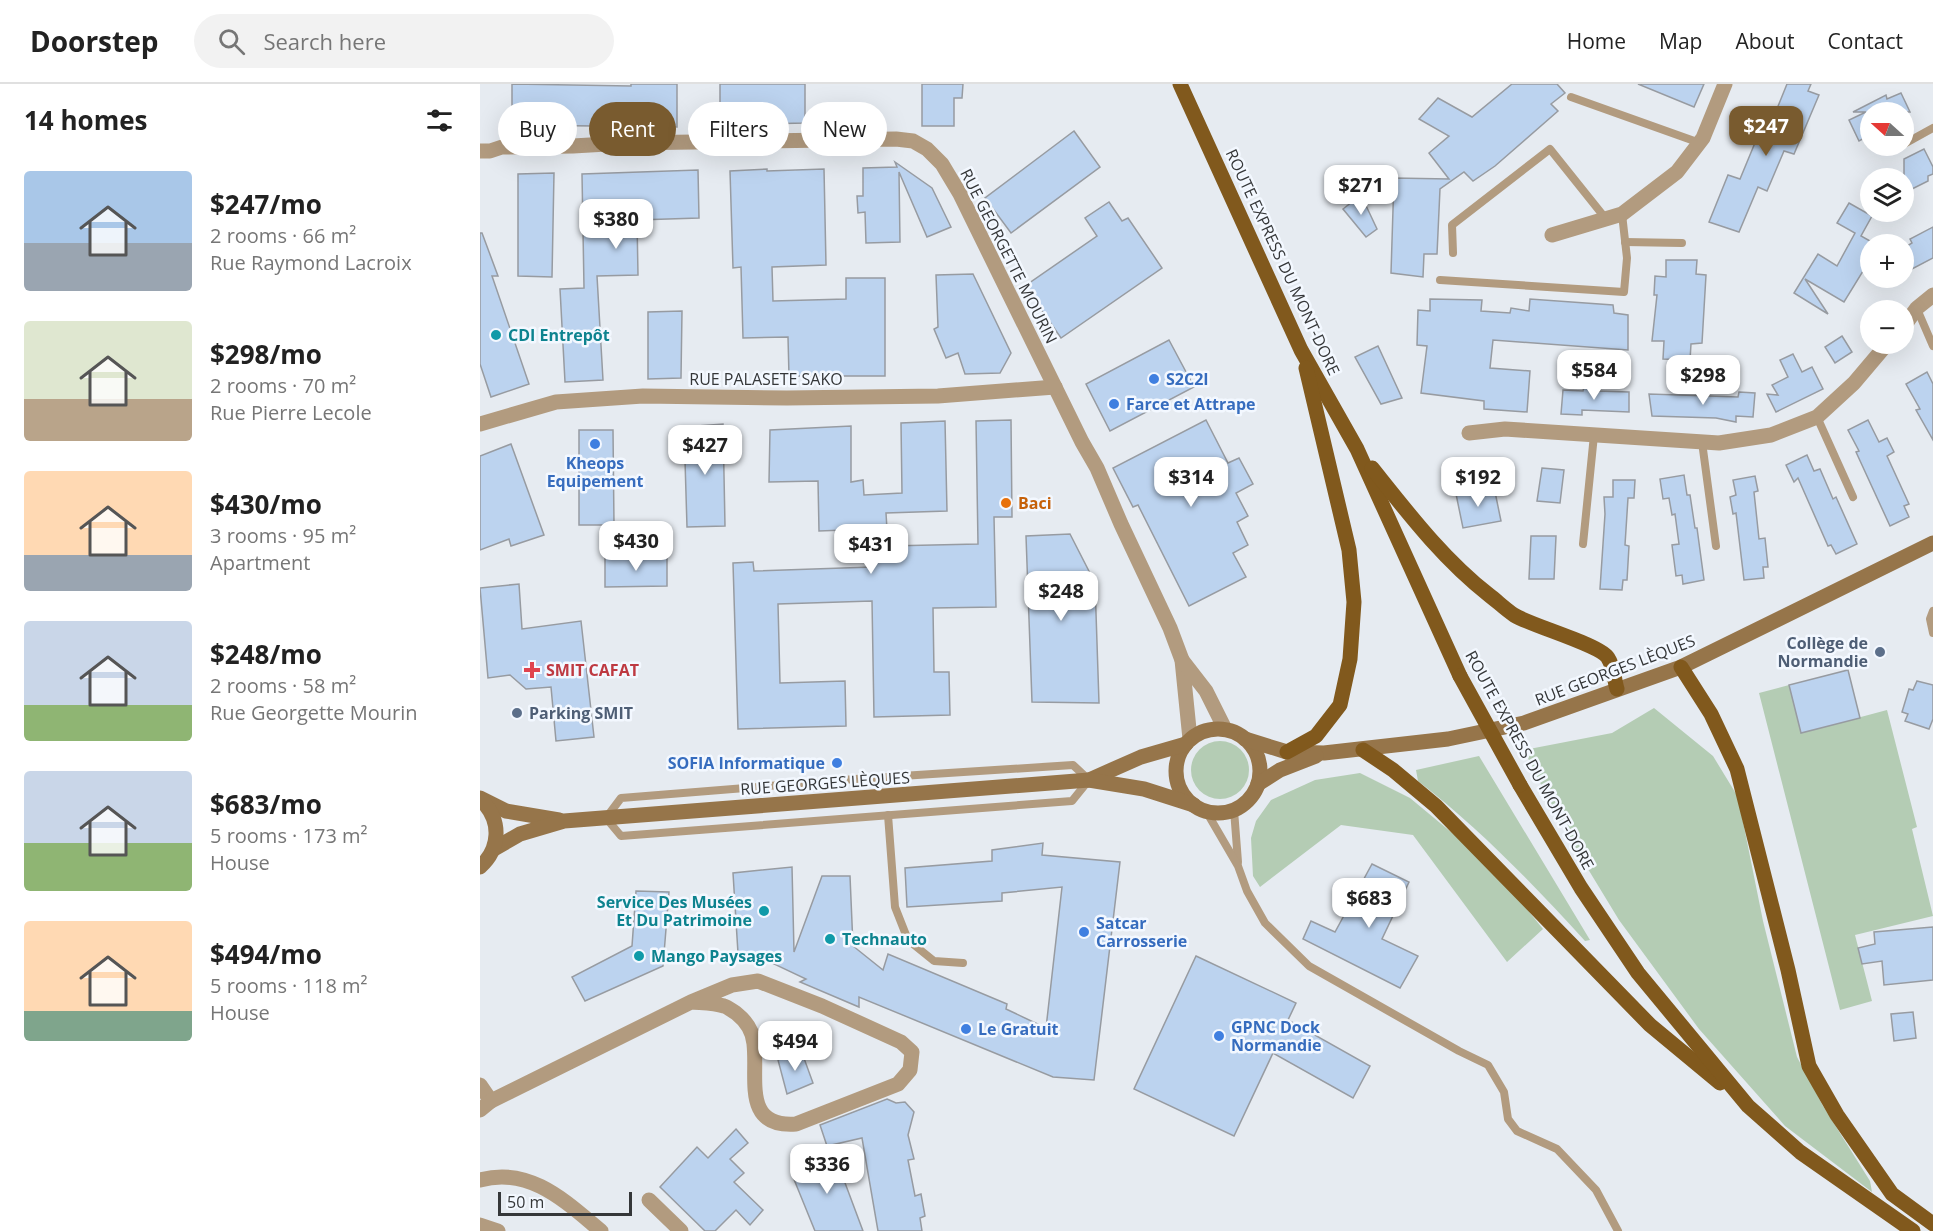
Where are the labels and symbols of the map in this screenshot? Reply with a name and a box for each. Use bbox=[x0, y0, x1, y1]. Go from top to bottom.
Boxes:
north arrow bbox=[1860, 102, 1914, 156]
pin: $247 bbox=[1730, 106, 1802, 157]
street label: ROUTE EXPRESS DU MONT-DORE bbox=[1221, 145, 1345, 379]
street label: RUE GEORGETTE MOURIN bbox=[955, 165, 1063, 347]
pin: $271 bbox=[1325, 165, 1397, 216]
pin: $380 bbox=[580, 199, 652, 250]
place label: CDI Entrepôt bbox=[508, 324, 610, 346]
marker: CDI Entrepôt bbox=[489, 328, 503, 342]
pin: $584 bbox=[1558, 350, 1630, 401]
pin: $298 bbox=[1667, 355, 1739, 406]
street label: RUE PALASETE SAKO bbox=[689, 368, 843, 390]
place label: S2C2I bbox=[1166, 368, 1209, 390]
marker: S2C2I bbox=[1147, 372, 1161, 386]
place label: Farce et Attrape bbox=[1126, 393, 1256, 415]
marker: Farce et Attrape bbox=[1107, 397, 1121, 411]
pin: $427 bbox=[669, 425, 741, 476]
marker: Kheops Equipement bbox=[588, 437, 602, 451]
place label: Kheops Equipement bbox=[547, 452, 643, 492]
pin: $314 bbox=[1155, 457, 1227, 508]
pin: $192 bbox=[1442, 457, 1514, 508]
place label: Baci bbox=[1018, 492, 1052, 514]
marker: Baci bbox=[999, 496, 1013, 510]
pin: $430 bbox=[600, 521, 672, 572]
pin: $431 bbox=[835, 524, 907, 575]
pin: $248 bbox=[1025, 571, 1097, 622]
street label: RUE GEORGES LÈQUES bbox=[1532, 629, 1698, 711]
place label: Collège de Normandie bbox=[1777, 632, 1868, 672]
marker: Collège de Normandie bbox=[1873, 645, 1887, 659]
street label: ROUTE EXPRESS DU MONT-DORE bbox=[1460, 647, 1600, 873]
place label: SMIT CAFAT bbox=[546, 659, 639, 681]
marker: SMIT CAFAT bbox=[523, 661, 541, 679]
place label: Parking SMIT bbox=[529, 702, 633, 724]
marker: Parking SMIT bbox=[510, 706, 524, 720]
place label: SOFIA Informatique bbox=[668, 752, 825, 774]
marker: SOFIA Informatique bbox=[830, 756, 844, 770]
street label: RUE GEORGES LÈQUES bbox=[739, 766, 911, 800]
pin: $683 bbox=[1333, 878, 1405, 929]
place label: Service Des Musées Et Du Patrimoine bbox=[597, 891, 752, 931]
marker: Service Des Musées Et Du Patrimoine bbox=[757, 904, 771, 918]
place label: Satcar Carrosserie bbox=[1096, 912, 1187, 952]
marker: Satcar Carrosserie bbox=[1077, 925, 1091, 939]
place label: Technauto bbox=[842, 928, 927, 950]
marker: Technauto bbox=[823, 932, 837, 946]
place label: Mango Paysages bbox=[651, 945, 782, 967]
marker: Mango Paysages bbox=[632, 949, 646, 963]
place label: GPNC Dock Normandie bbox=[1231, 1016, 1322, 1056]
place label: Le Gratuit bbox=[978, 1018, 1059, 1040]
pin: $494 bbox=[759, 1021, 831, 1072]
marker: Le Gratuit bbox=[959, 1022, 973, 1036]
marker: GPNC Dock Normandie bbox=[1212, 1029, 1226, 1043]
pin: $336 bbox=[791, 1144, 863, 1195]
scale bar bbox=[498, 1189, 632, 1216]

